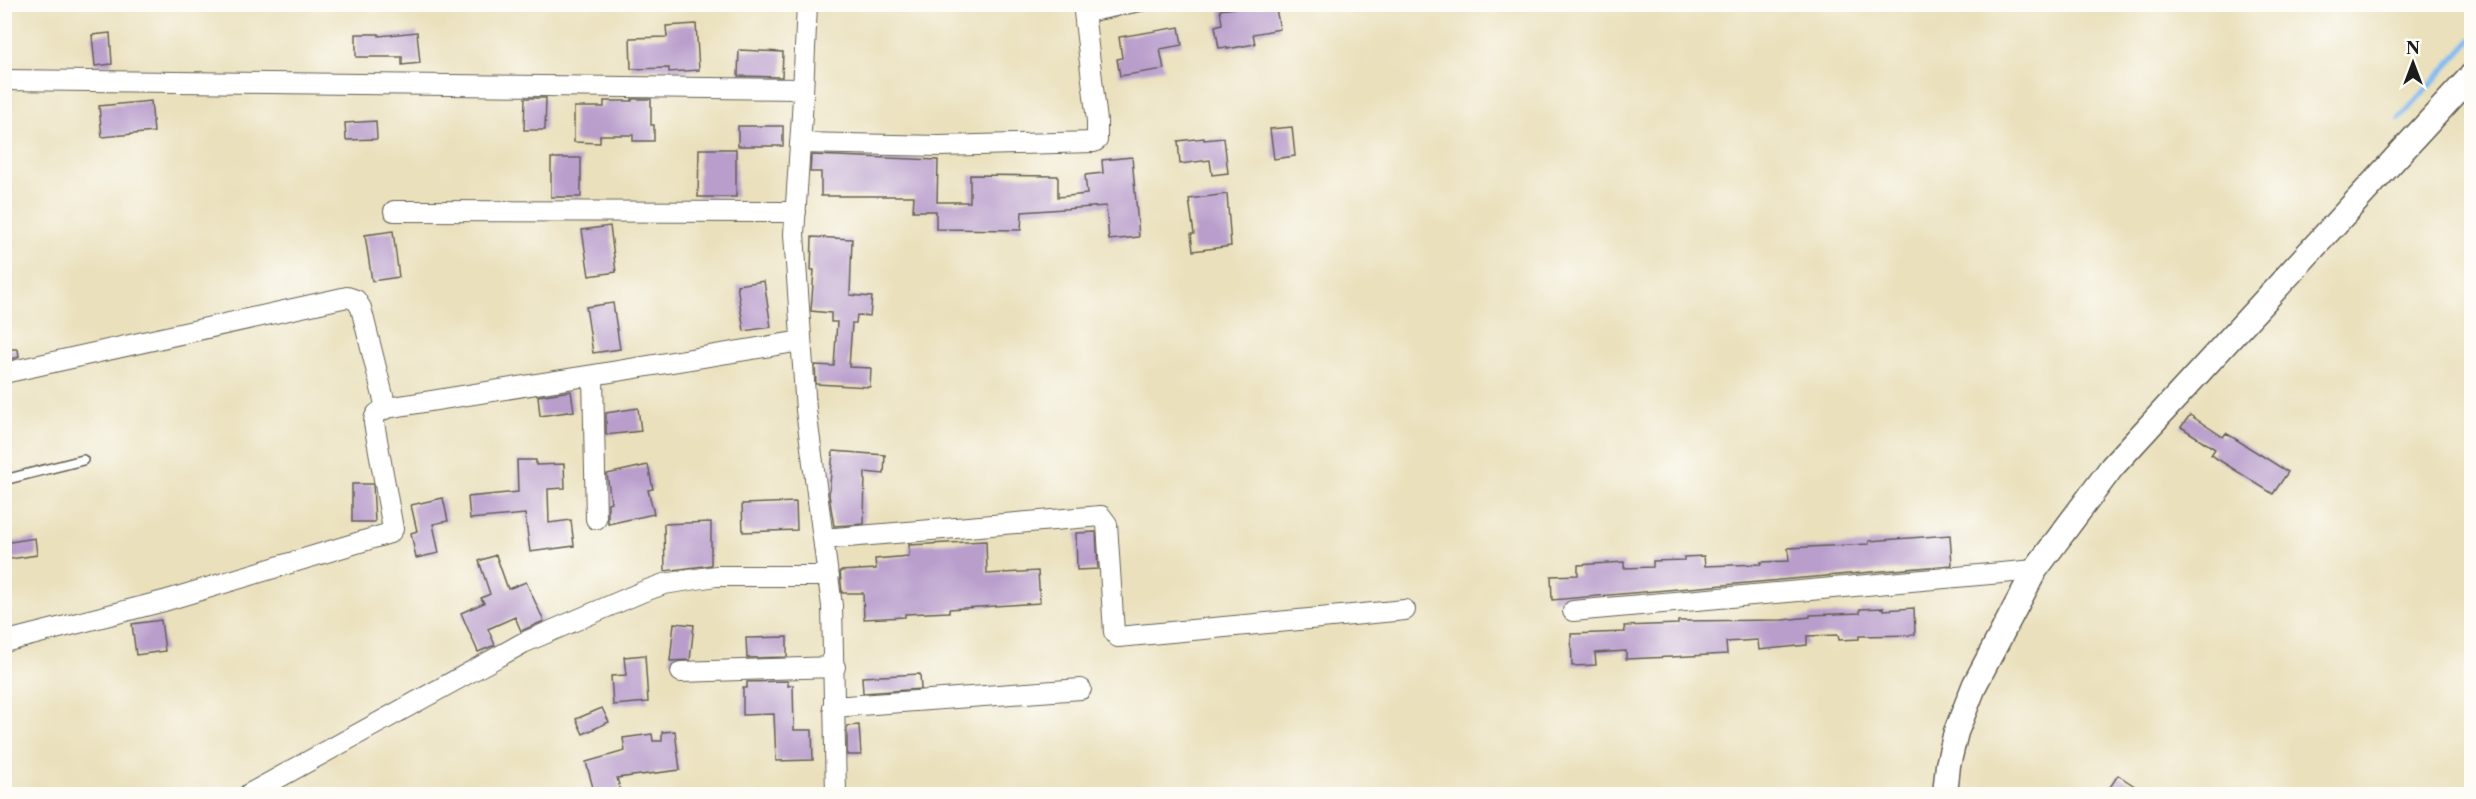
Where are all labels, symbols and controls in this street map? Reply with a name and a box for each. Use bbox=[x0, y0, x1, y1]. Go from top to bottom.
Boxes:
north arrow bbox=[2383, 33, 2443, 93]
text: N bbox=[2406, 38, 2420, 58]

